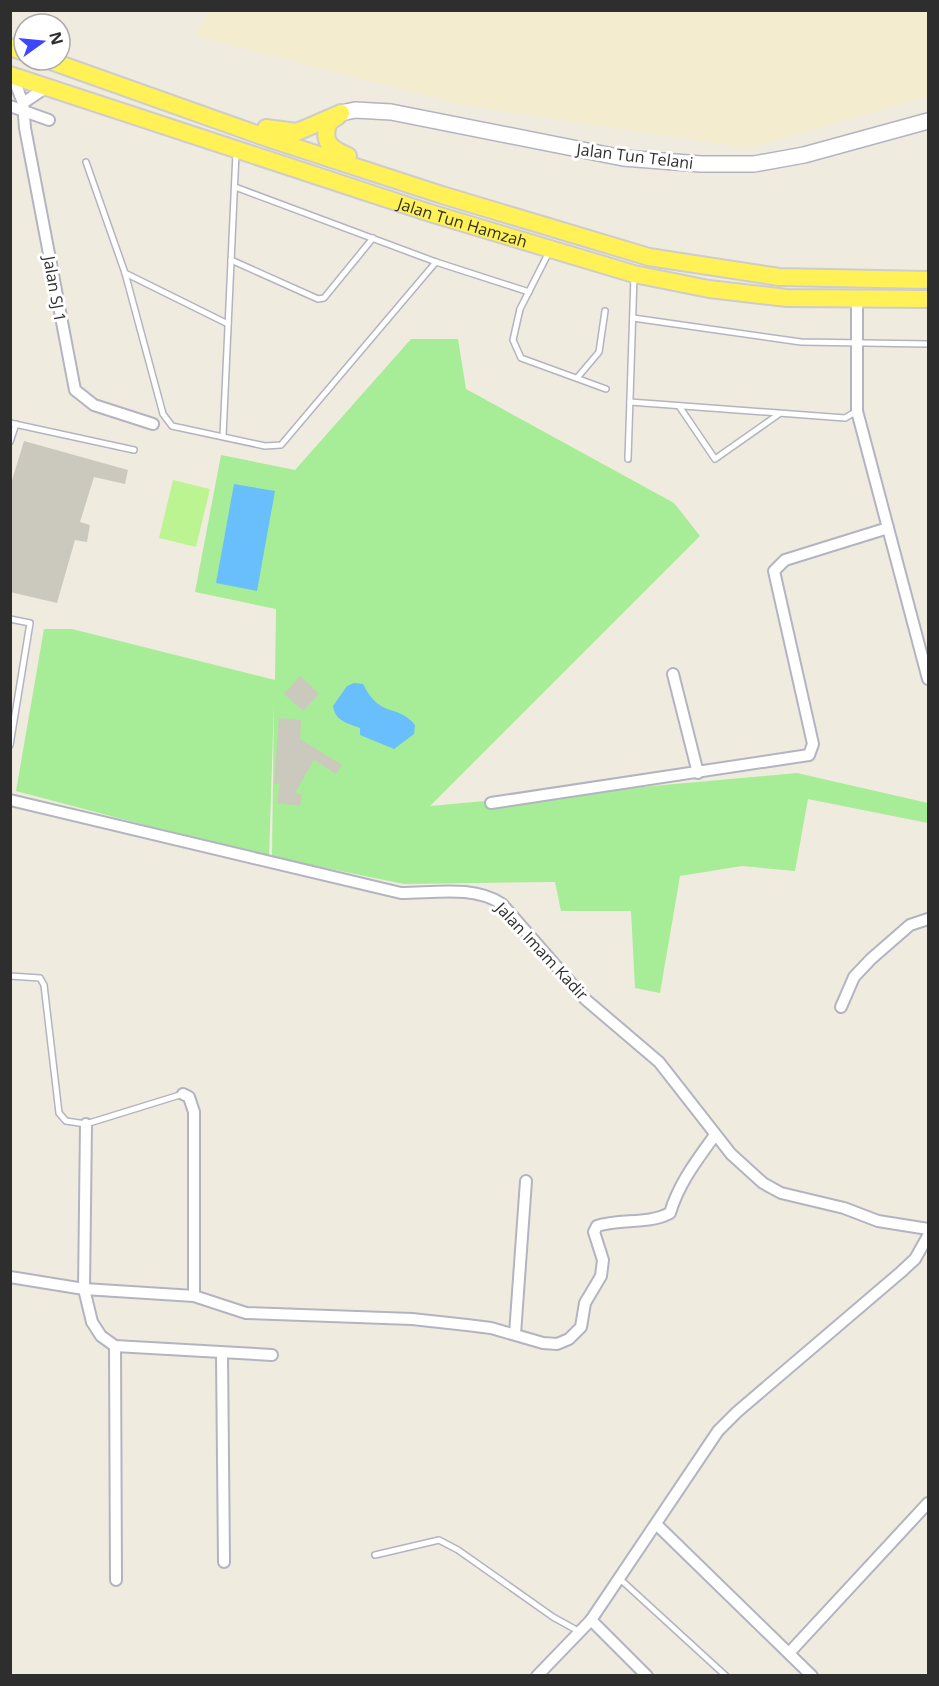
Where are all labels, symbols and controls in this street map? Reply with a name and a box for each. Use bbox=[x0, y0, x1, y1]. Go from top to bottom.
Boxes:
north arrow bbox=[12, 12, 72, 72]
text: N bbox=[44, 29, 69, 47]
street label: Jalan Tun Telani bbox=[573, 138, 695, 174]
street label: Jalan Tun Hamzah bbox=[393, 192, 530, 253]
street label: Jalan SJ 1 bbox=[38, 252, 72, 324]
street label: Jalan Imam Kadir bbox=[490, 896, 593, 1005]

